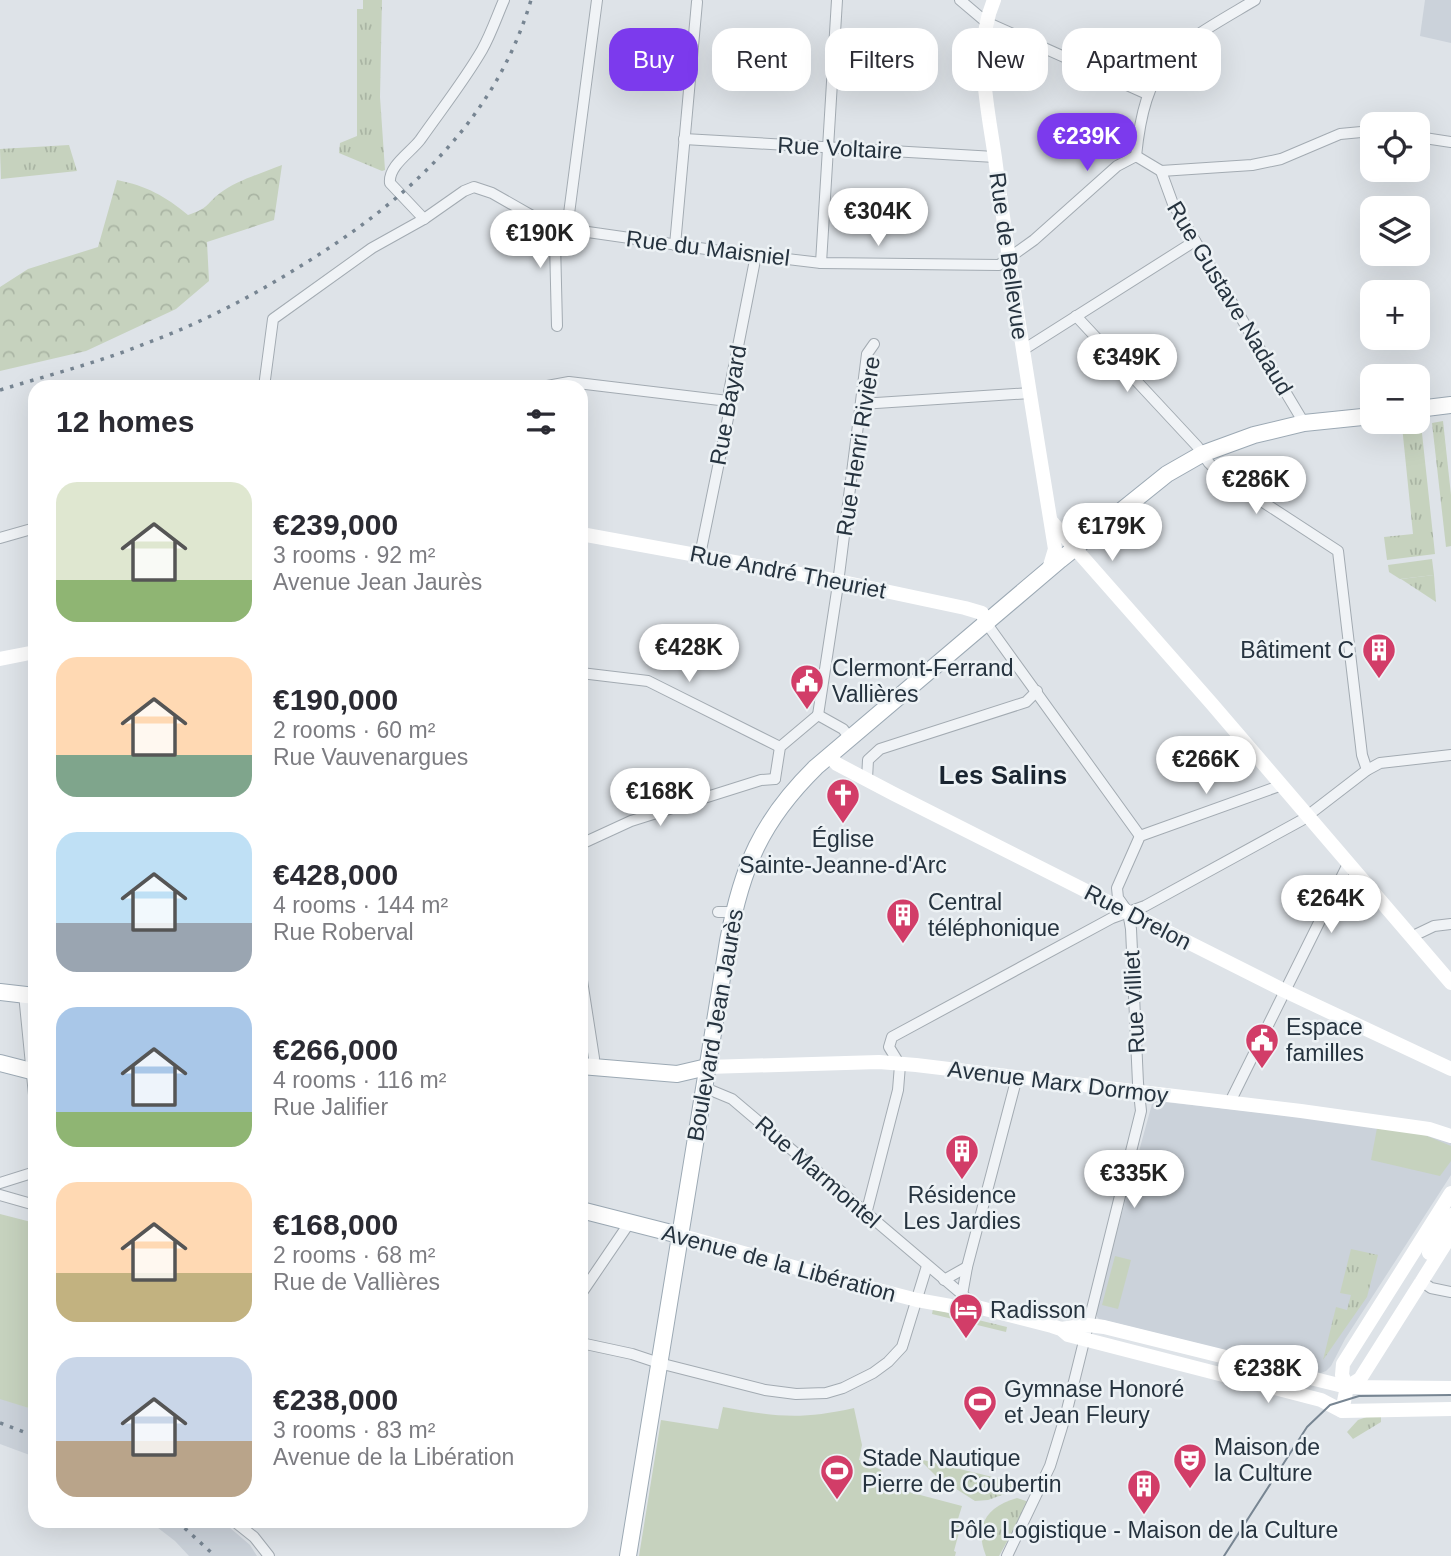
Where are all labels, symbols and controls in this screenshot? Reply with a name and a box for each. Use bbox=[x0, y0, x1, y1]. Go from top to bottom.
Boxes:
chip: Buy bbox=[609, 28, 698, 91]
chip: Rent bbox=[712, 28, 811, 91]
chip: Filters bbox=[825, 28, 938, 91]
chip: New bbox=[952, 28, 1048, 91]
chip: Apartment bbox=[1062, 28, 1221, 91]
map controls bbox=[1360, 112, 1430, 434]
button: locate bbox=[1360, 112, 1430, 182]
pin: €239K bbox=[1038, 114, 1136, 173]
text: €239K bbox=[1053, 123, 1121, 149]
street label: Rue Voltaire bbox=[777, 132, 903, 164]
street label: Rue de Bellevue bbox=[984, 171, 1034, 341]
pin: €304K bbox=[829, 188, 927, 248]
button: layers bbox=[1360, 196, 1430, 266]
street label: Rue Gustave Nadaud bbox=[1162, 197, 1298, 399]
text: €304K bbox=[844, 198, 912, 224]
pin: €190K bbox=[491, 210, 589, 270]
text: €190K bbox=[506, 220, 574, 246]
street label: Rue du Maisniel bbox=[625, 225, 791, 271]
button: + bbox=[1360, 280, 1430, 350]
pin: €349K bbox=[1078, 334, 1176, 394]
street label: Rue Bayard bbox=[705, 343, 751, 467]
text: €349K bbox=[1093, 344, 1161, 370]
street label: Rue Henri Rivière bbox=[831, 354, 885, 538]
button: − bbox=[1360, 364, 1430, 434]
icon: filters bbox=[522, 403, 560, 441]
text: 12 homes bbox=[56, 405, 194, 438]
pin: €286K bbox=[1207, 456, 1305, 516]
text: €286K bbox=[1222, 466, 1290, 492]
pin: €179K bbox=[1063, 504, 1161, 563]
text: €239,000 bbox=[273, 508, 398, 541]
icon: home bbox=[112, 510, 196, 594]
text: €179K bbox=[1078, 513, 1146, 539]
street label: Rue André Theuriet bbox=[688, 540, 889, 604]
text: 3 rooms · 92 m² bbox=[273, 542, 435, 568]
text: Avenue Jean Jaurès bbox=[273, 569, 482, 595]
pin: €428K bbox=[640, 624, 738, 684]
building icon: Bâtiment C bbox=[1360, 631, 1398, 680]
text: €428K bbox=[655, 634, 723, 660]
place label: Bâtiment C bbox=[1240, 637, 1354, 663]
place label: Clermont-Ferrand Vallières bbox=[832, 655, 1014, 707]
public building icon: Clermont-Ferrand Vallières bbox=[788, 662, 826, 711]
text: €190,000 bbox=[273, 683, 398, 716]
icon: home bbox=[112, 685, 196, 769]
text: 2 rooms · 60 m² bbox=[273, 717, 435, 743]
pin: €266K bbox=[1157, 736, 1255, 796]
text: Rue Vauvenargues bbox=[273, 744, 468, 770]
text: €266K bbox=[1172, 746, 1240, 772]
district label: Les Salins bbox=[939, 760, 1067, 790]
pin: €168K bbox=[611, 768, 709, 828]
church icon: Église Sainte-Jeanne-d'Arc bbox=[824, 776, 862, 825]
text: €168K bbox=[626, 778, 694, 804]
place label: Église Sainte-Jeanne-d'Arc bbox=[739, 826, 947, 878]
text: €428,000 bbox=[273, 858, 398, 891]
icon: home bbox=[112, 860, 196, 944]
pin: €264K bbox=[1282, 876, 1380, 935]
street label: Rue Drelon bbox=[1080, 879, 1196, 955]
text: €264K bbox=[1297, 885, 1365, 911]
place label: Central téléphonique bbox=[928, 889, 1060, 941]
text: 4 rooms · 144 m² bbox=[273, 892, 448, 918]
building icon: Central téléphonique bbox=[884, 896, 922, 945]
street label: Boulevard Jean Jaurès bbox=[682, 907, 748, 1143]
text: Rue Roberval bbox=[273, 919, 414, 945]
street label: Rue Villiet bbox=[1118, 949, 1150, 1054]
place label: Espace familles bbox=[1286, 1014, 1364, 1066]
public building icon: Espace familles bbox=[1243, 1021, 1281, 1070]
text: €266,000 bbox=[273, 1033, 398, 1066]
icon: home bbox=[112, 1035, 196, 1119]
street label: Avenue Marx Dormoy bbox=[946, 1056, 1170, 1108]
text: 4 rooms · 116 m² bbox=[273, 1067, 446, 1093]
text: Rue Jalifier bbox=[273, 1094, 388, 1120]
street label: Rue Marmontel bbox=[750, 1111, 886, 1233]
building icon: Résidence Les Jardies bbox=[943, 1132, 981, 1181]
pin: €335K bbox=[1085, 1150, 1183, 1210]
text: €335K bbox=[1100, 1160, 1168, 1186]
place label: Résidence Les Jardies bbox=[903, 1182, 1021, 1234]
text: €168,000 bbox=[273, 1208, 398, 1241]
icon: home bbox=[112, 1210, 196, 1294]
street label: Avenue de la Libération bbox=[659, 1219, 899, 1307]
text: 2 rooms · 68 m² bbox=[273, 1242, 435, 1268]
text: Rue de Vallières bbox=[273, 1269, 440, 1295]
hotel icon: Radisson bbox=[947, 1291, 985, 1340]
place label: Radisson bbox=[990, 1297, 1086, 1323]
pin: €238K bbox=[1219, 1346, 1317, 1405]
text: €238K bbox=[1234, 1355, 1302, 1381]
place label: Gymnase Honoré et Jean Fleury bbox=[1004, 1376, 1184, 1428]
text: €238,000 bbox=[273, 1383, 398, 1416]
sports icon: Gymnase Honoré et Jean Fleury bbox=[961, 1383, 999, 1432]
icon: home bbox=[112, 1385, 196, 1469]
text: 3 rooms · 83 m² bbox=[273, 1417, 435, 1443]
place label: Maison de la Culture bbox=[1214, 1434, 1320, 1486]
theatre icon: Maison de la Culture bbox=[1171, 1441, 1209, 1490]
text: Avenue de la Libération bbox=[273, 1444, 514, 1470]
place label: Stade Nautique Pierre de Coubertin bbox=[862, 1445, 1061, 1497]
sports icon: Stade Nautique Pierre de Coubertin bbox=[818, 1452, 856, 1501]
building icon: Pôle Logistique - Maison de la Culture bbox=[1125, 1467, 1163, 1516]
place label: Pôle Logistique - Maison de la Culture bbox=[950, 1517, 1338, 1543]

